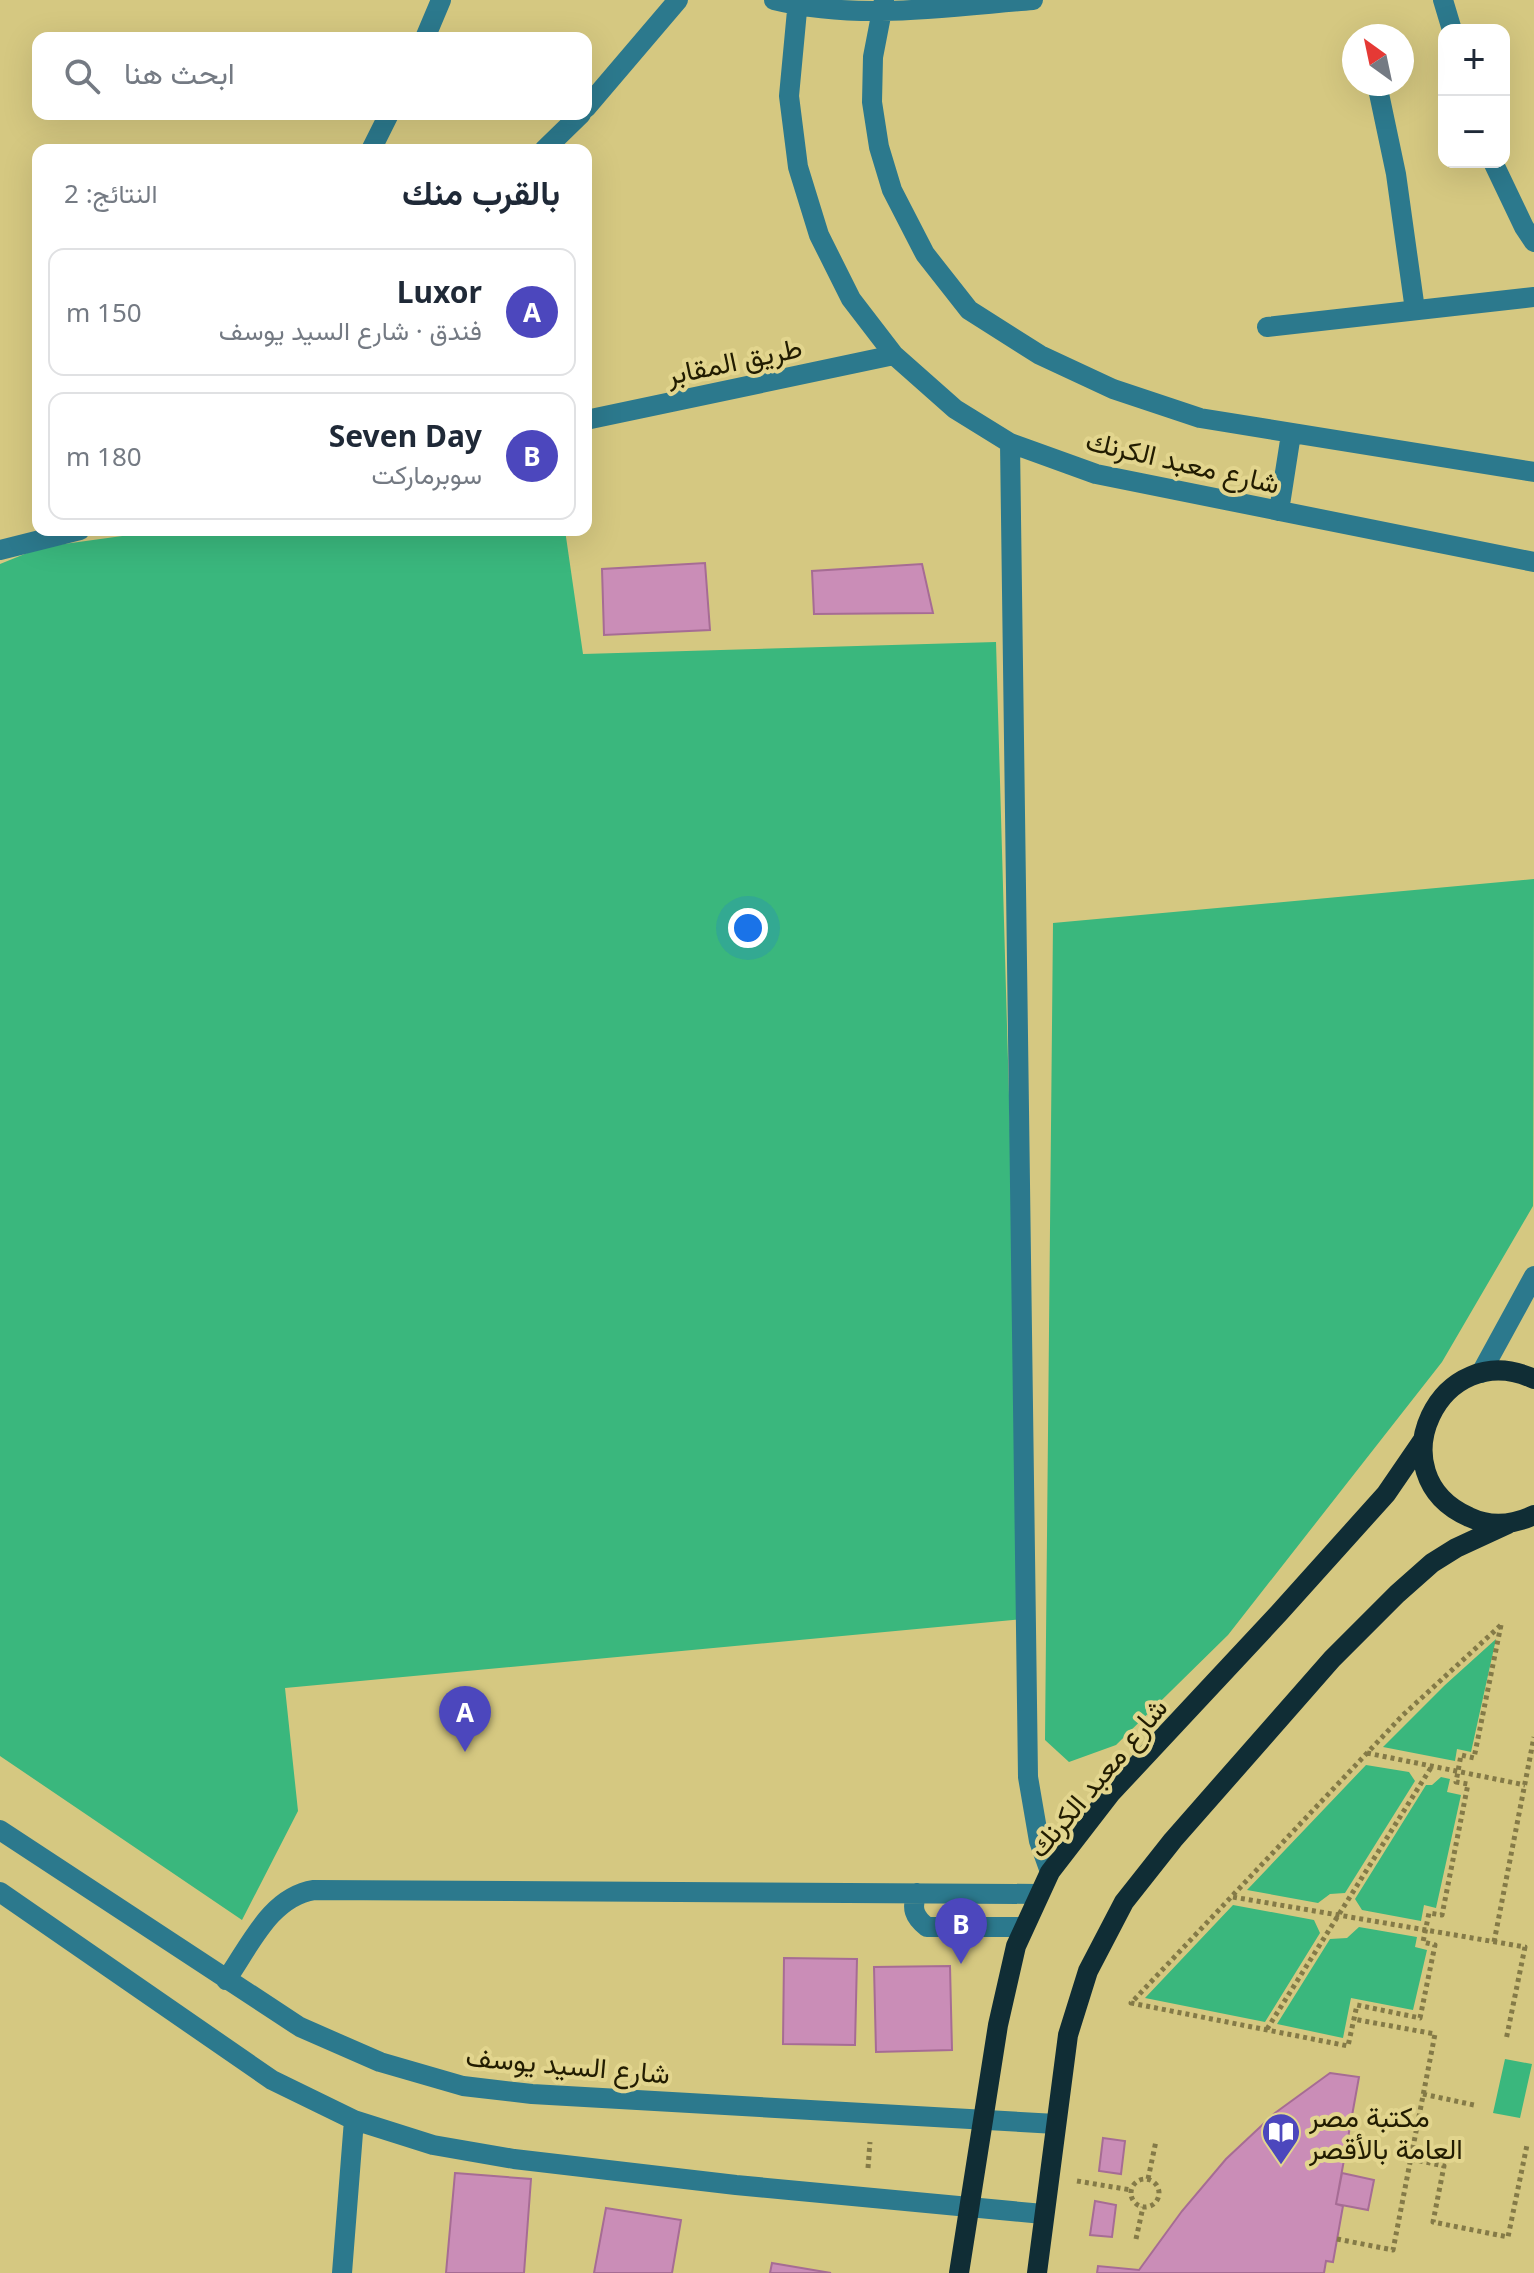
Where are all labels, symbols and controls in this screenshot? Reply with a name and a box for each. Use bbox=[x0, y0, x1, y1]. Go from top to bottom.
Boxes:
north arrow bbox=[1342, 24, 1414, 96]
map controls bbox=[1438, 24, 1510, 168]
button: + bbox=[1438, 24, 1510, 96]
search box bbox=[32, 32, 592, 120]
text: ابحث هنا bbox=[124, 52, 235, 93]
icon: search bbox=[60, 54, 104, 98]
button: − bbox=[1438, 96, 1510, 168]
text: بالقرب منك bbox=[402, 169, 560, 215]
text: النتائج: 2 bbox=[64, 175, 158, 211]
text: Luxor bbox=[397, 271, 482, 312]
text: 150 m bbox=[66, 294, 142, 330]
text: A bbox=[523, 294, 541, 330]
text: فندق · شارع السيد يوسف bbox=[219, 312, 482, 348]
street label: طريق المقابر bbox=[662, 327, 805, 393]
text: Seven Day bbox=[329, 415, 482, 456]
street label: شارع معبد الكرنك bbox=[1082, 420, 1284, 503]
text: 180 m bbox=[66, 438, 142, 474]
text: B bbox=[523, 438, 541, 474]
text: سوبرماركت bbox=[371, 456, 482, 492]
your location bbox=[728, 908, 768, 948]
pin: A bbox=[439, 1686, 491, 1752]
street label: شارع معبد الكرنك bbox=[1019, 1689, 1176, 1866]
pin: B bbox=[935, 1898, 987, 1964]
street label: شارع السيد يوسف bbox=[464, 2036, 672, 2093]
place label: مكتبة مصر العامة بالأقصر bbox=[1308, 2097, 1463, 2167]
library icon: مكتبة مصر العامة بالأقصر bbox=[1260, 2111, 1302, 2166]

